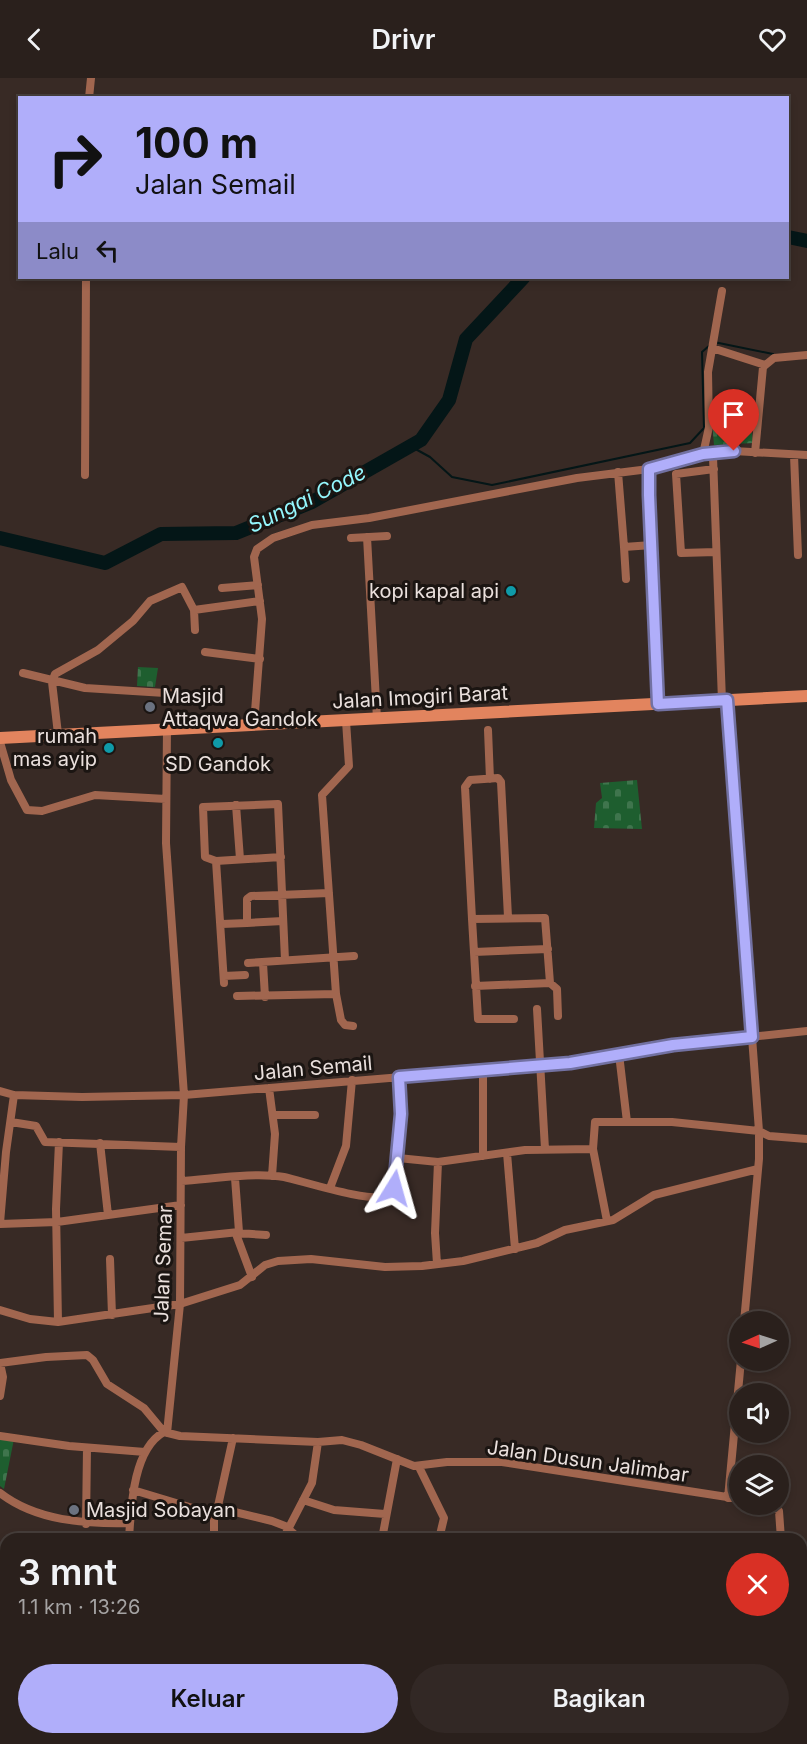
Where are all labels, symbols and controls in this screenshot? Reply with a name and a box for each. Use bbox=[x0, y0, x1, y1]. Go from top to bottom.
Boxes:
icon: back bbox=[18, 23, 51, 56]
text: Drivr bbox=[371, 23, 436, 56]
icon: heart bbox=[756, 23, 789, 56]
text: 100 m bbox=[135, 117, 258, 168]
icon: right bbox=[36, 120, 114, 198]
text: Jalan Semail bbox=[135, 168, 296, 201]
icon: left bbox=[91, 234, 124, 267]
text: Lalu bbox=[36, 238, 79, 264]
pin bbox=[708, 389, 759, 451]
icon: arrive bbox=[717, 398, 750, 431]
water label: Sungai Code bbox=[244, 459, 370, 538]
place label: kopi kapal api bbox=[369, 579, 499, 603]
marker: kopi kapal api bbox=[504, 584, 518, 598]
street label: Jalan Imogiri Barat bbox=[331, 680, 509, 714]
place label: Masjid Attaqwa Gandok bbox=[162, 684, 318, 731]
marker: Masjid Attaqwa Gandok bbox=[143, 700, 157, 714]
place label: rumah mas ayip bbox=[13, 724, 97, 771]
marker: SD Gandok bbox=[211, 736, 225, 750]
marker: rumah mas ayip bbox=[102, 741, 116, 755]
place label: SD Gandok bbox=[165, 752, 271, 776]
street label: Jalan Semail bbox=[253, 1051, 373, 1085]
position arrow bbox=[362, 1156, 426, 1220]
street label: Jalan Semar bbox=[149, 1205, 177, 1323]
north arrow bbox=[729, 1311, 789, 1371]
map controls bbox=[729, 1311, 789, 1515]
button: sound bbox=[729, 1383, 789, 1443]
street label: Jalan Dusun Jalimbar bbox=[486, 1435, 691, 1487]
button: layers bbox=[729, 1455, 789, 1515]
place label: Masjid Sobayan bbox=[86, 1498, 236, 1522]
marker: Masjid Sobayan bbox=[67, 1503, 81, 1517]
text: 3 mnt bbox=[18, 1550, 117, 1594]
button: close bbox=[726, 1553, 789, 1616]
text: 1.1 km · 13:26 bbox=[18, 1595, 140, 1619]
button: Keluar bbox=[18, 1664, 398, 1733]
button: Bagikan bbox=[410, 1664, 789, 1733]

